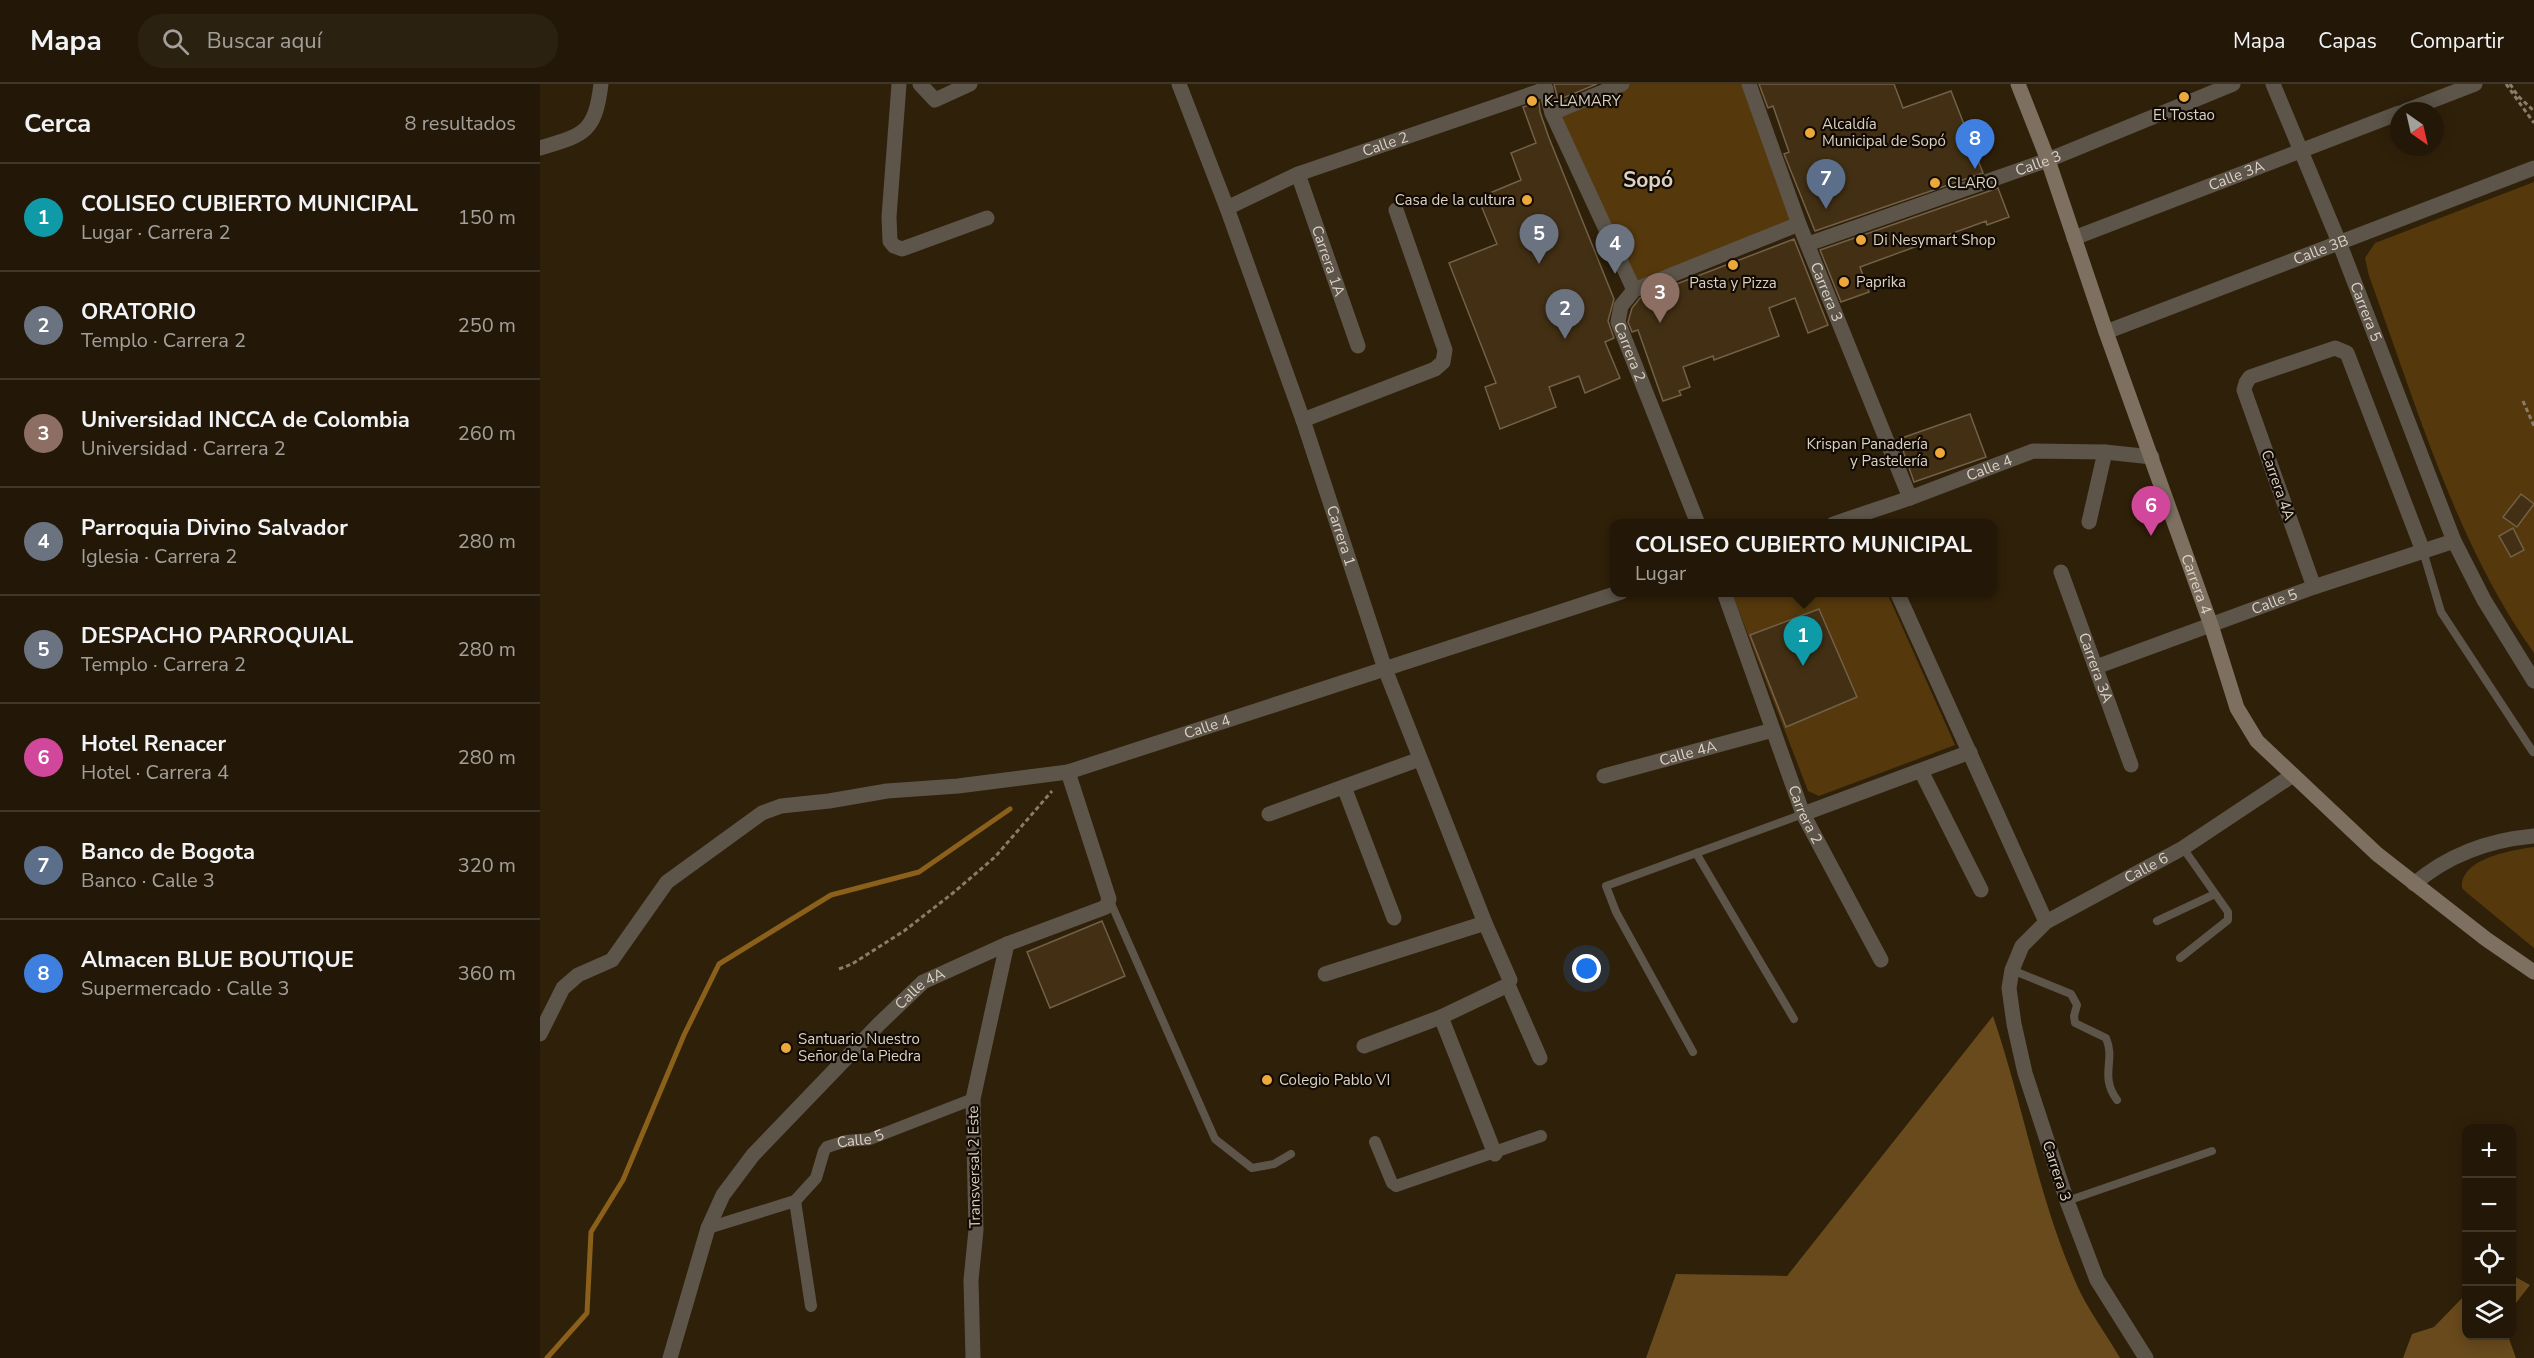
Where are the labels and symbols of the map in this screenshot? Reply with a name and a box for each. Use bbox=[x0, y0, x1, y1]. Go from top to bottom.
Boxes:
marker: El Tostao bbox=[2177, 90, 2191, 104]
place label: K-LAMARY bbox=[1544, 91, 1622, 111]
marker: K-LAMARY bbox=[1525, 94, 1539, 108]
north arrow bbox=[2390, 102, 2444, 156]
place label: El Tostao bbox=[2153, 105, 2215, 125]
place label: Alcaldía Municipal de Sopó bbox=[1822, 114, 1946, 151]
pin: 8 bbox=[1956, 120, 1994, 169]
marker: Alcaldía Municipal de Sopó bbox=[1803, 126, 1817, 140]
street label: Calle 2 bbox=[1360, 127, 1411, 161]
street label: Calle 3 bbox=[2013, 146, 2064, 181]
street label: Calle 3A bbox=[2206, 156, 2267, 195]
pin: 7 bbox=[1806, 160, 1846, 209]
district label: Sopó bbox=[1623, 166, 1673, 194]
place label: CLARO bbox=[1947, 173, 1997, 193]
marker: CLARO bbox=[1928, 176, 1942, 190]
place label: Casa de la cultura bbox=[1395, 190, 1515, 210]
marker: Casa de la cultura bbox=[1520, 193, 1534, 207]
pin: 5 bbox=[1520, 214, 1558, 264]
street label: Carrera 1A bbox=[1307, 223, 1350, 299]
pin: 4 bbox=[1596, 224, 1634, 274]
place label: Di Nesymart Shop bbox=[1873, 230, 1996, 250]
street label: Calle 3B bbox=[2290, 230, 2351, 269]
marker: Di Nesymart Shop bbox=[1854, 233, 1868, 247]
marker: Pasta y Pizza bbox=[1726, 258, 1740, 272]
street label: Carrera 3 bbox=[1806, 259, 1848, 325]
place label: Paprika bbox=[1856, 272, 1906, 292]
place label: Pasta y Pizza bbox=[1689, 273, 1777, 293]
pin: 3 bbox=[1640, 274, 1680, 323]
marker: Paprika bbox=[1837, 275, 1851, 289]
street label: Carrera 5 bbox=[2345, 279, 2386, 345]
pin: 2 bbox=[1546, 290, 1584, 339]
street label: Carrera 2 bbox=[1609, 319, 1651, 384]
place label: Krispan Panadería y Pastelería bbox=[1806, 434, 1928, 471]
marker: Krispan Panadería y Pastelería bbox=[1933, 446, 1947, 460]
street label: Carrera 4A bbox=[2257, 447, 2299, 523]
street label: Calle 4 bbox=[1963, 450, 2015, 486]
pin: 6 bbox=[2132, 486, 2170, 536]
street label: Carrera 1 bbox=[1322, 503, 1360, 569]
street label: Carrera 4 bbox=[2176, 551, 2216, 617]
street label: Calle 5 bbox=[2249, 584, 2300, 619]
pin: 1 bbox=[1784, 616, 1822, 666]
street label: Carrera 3A bbox=[2074, 630, 2118, 706]
street label: Calle 4 bbox=[1181, 710, 1233, 744]
street label: Calle 4A bbox=[1657, 736, 1719, 770]
street label: Carrera 2 bbox=[1784, 782, 1827, 848]
street label: Calle 6 bbox=[2121, 848, 2172, 888]
your location bbox=[1572, 954, 1601, 983]
street label: Calle 4A bbox=[890, 963, 948, 1014]
place label: Santuario Nuestro Señor de la Piedra bbox=[798, 1029, 921, 1066]
marker: Santuario Nuestro Señor de la Piedra bbox=[779, 1041, 793, 1055]
place label: Colegio Pablo VI bbox=[1279, 1070, 1390, 1090]
marker: Colegio Pablo VI bbox=[1260, 1073, 1274, 1087]
street label: Transversal 2 Este bbox=[963, 1105, 985, 1229]
street label: Calle 5 bbox=[834, 1124, 887, 1153]
street label: Carrera 3 bbox=[2038, 1138, 2076, 1204]

